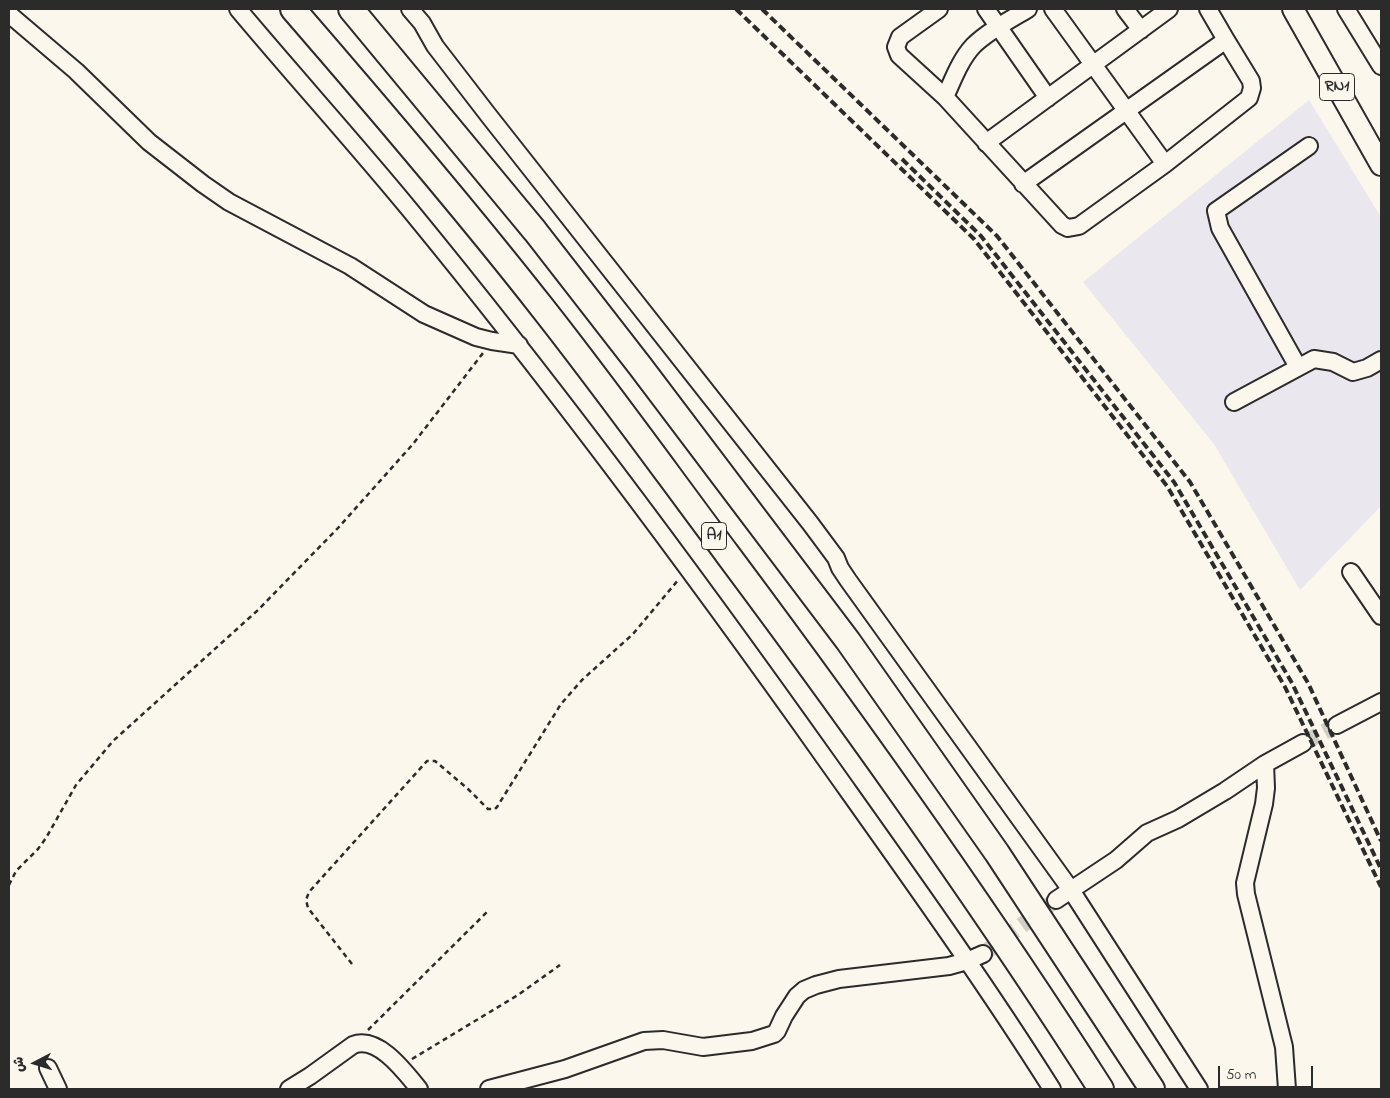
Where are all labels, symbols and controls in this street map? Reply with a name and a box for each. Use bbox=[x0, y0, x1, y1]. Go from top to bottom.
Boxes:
road number: RN1 bbox=[1320, 74, 1354, 100]
road number: A1 bbox=[702, 522, 726, 550]
north arrow bbox=[10, 1038, 60, 1088]
text: ش bbox=[8, 1056, 31, 1073]
scale bar bbox=[1220, 1056, 1315, 1088]
text: 50 m bbox=[1226, 1064, 1256, 1086]

